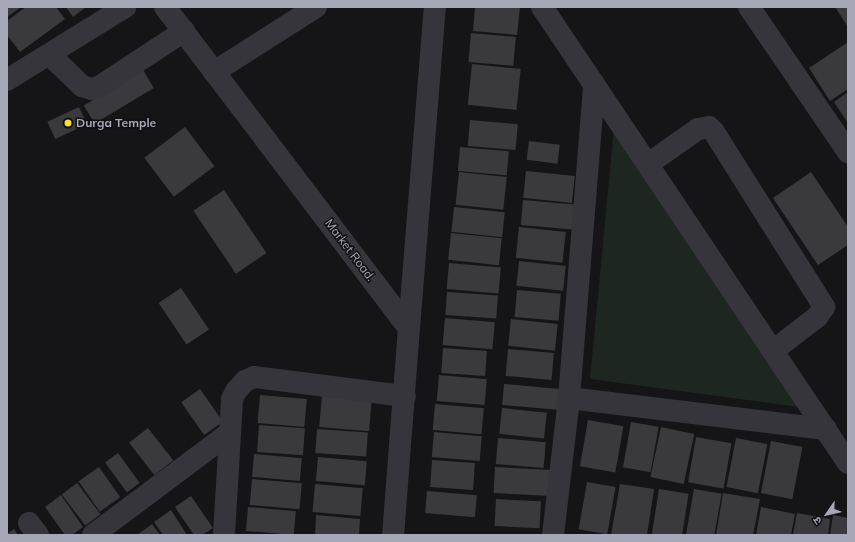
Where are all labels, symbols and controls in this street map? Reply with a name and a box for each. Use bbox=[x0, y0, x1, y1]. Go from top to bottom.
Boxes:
place label: Durga Temple bbox=[76, 116, 156, 130]
marker: Durga Temple bbox=[63, 118, 73, 128]
street label: Market Road. bbox=[322, 216, 378, 284]
north arrow bbox=[807, 494, 847, 534]
text: उ bbox=[809, 514, 825, 527]

